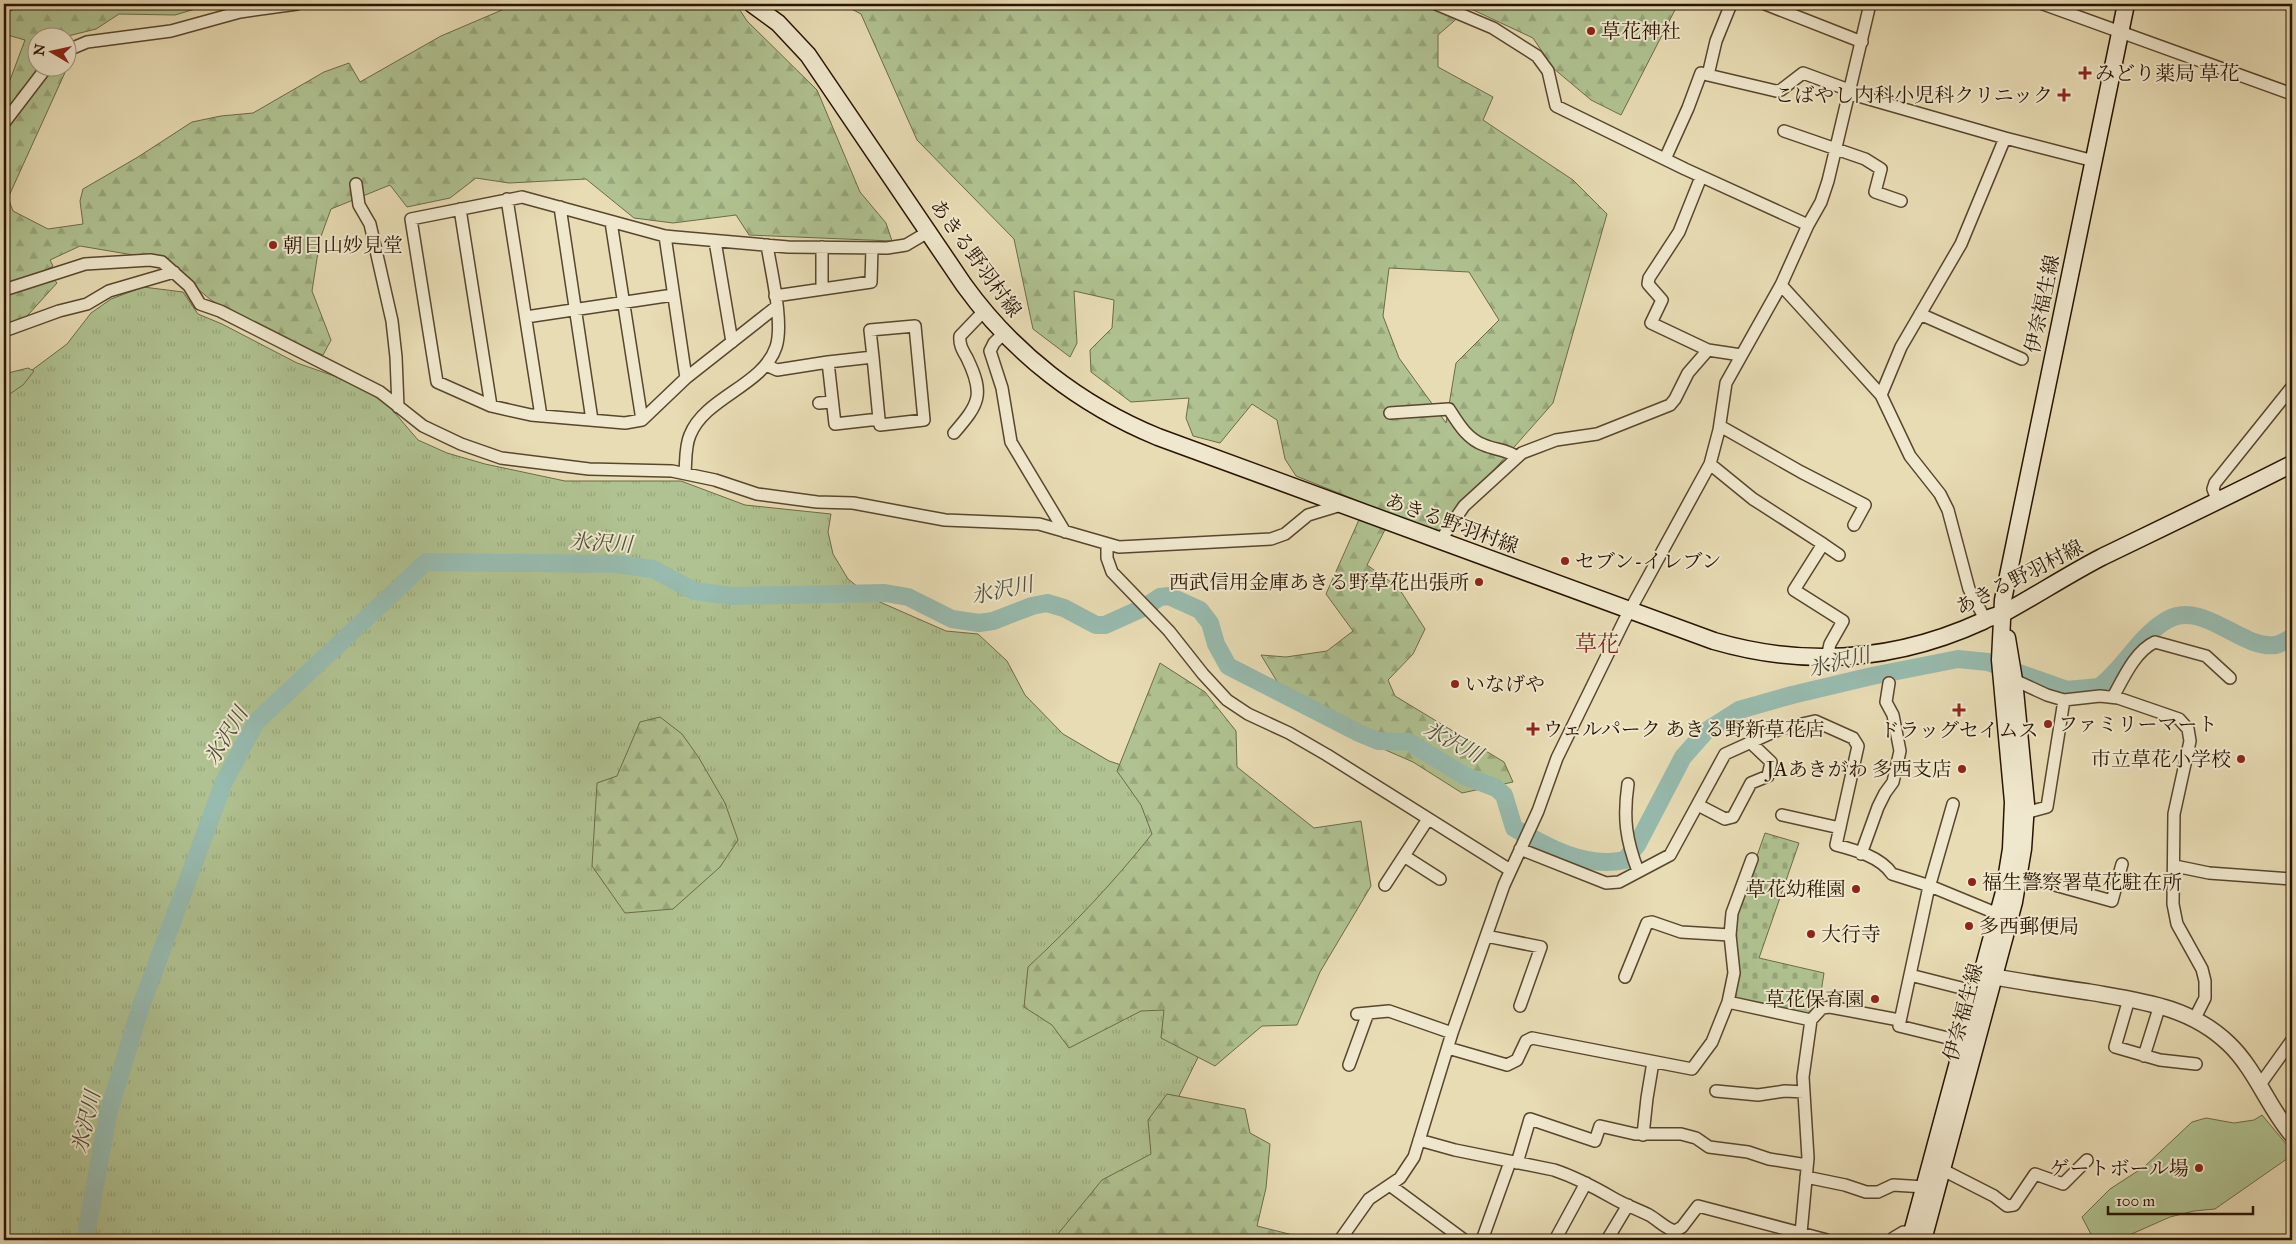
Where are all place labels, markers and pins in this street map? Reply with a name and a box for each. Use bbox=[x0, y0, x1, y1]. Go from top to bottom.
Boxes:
place label: 草花神社 bbox=[1601, 19, 1681, 43]
marker: 草花神社 bbox=[1585, 25, 1597, 37]
place label: みどり薬局 草花 bbox=[2095, 61, 2239, 85]
marker: みどり薬局 草花 bbox=[2079, 67, 2091, 79]
place label: こばやし内科小児科クリニック bbox=[1774, 83, 2053, 107]
marker: こばやし内科小児科クリニック bbox=[2057, 88, 2071, 102]
place label: 朝日山妙見堂 bbox=[283, 233, 403, 257]
marker: 朝日山妙見堂 bbox=[267, 239, 279, 251]
place label: セブン-イレブン bbox=[1575, 549, 1722, 573]
marker: セブン-イレブン bbox=[1559, 555, 1571, 567]
place label: 西武信用金庫あきる野草花出張所 bbox=[1169, 570, 1469, 594]
marker: 西武信用金庫あきる野草花出張所 bbox=[1473, 576, 1485, 588]
place label: いなげや bbox=[1465, 672, 1545, 696]
marker: いなげや bbox=[1449, 678, 1461, 690]
marker: ドラッグセイムス bbox=[1953, 704, 1965, 716]
place label: ファミリーマート bbox=[2058, 712, 2218, 736]
place label: ウェルパーク あきる野新草花店 bbox=[1543, 717, 1825, 741]
place label: ドラッグセイムス bbox=[1880, 718, 2039, 742]
marker: ファミリーマート bbox=[2042, 718, 2054, 730]
marker: ウェルパーク あきる野新草花店 bbox=[1527, 723, 1539, 735]
place label: 市立草花小学校 bbox=[2091, 747, 2231, 771]
marker: 市立草花小学校 bbox=[2235, 753, 2247, 765]
place label: JAあきがわ 多西支店 bbox=[1764, 757, 1952, 782]
marker: JAあきがわ 多西支店 bbox=[1956, 763, 1968, 775]
place label: 福生警察署草花駐在所 bbox=[1982, 870, 2182, 894]
marker: 福生警察署草花駐在所 bbox=[1966, 876, 1978, 888]
place label: 草花幼稚園 bbox=[1746, 877, 1846, 901]
marker: 草花幼稚園 bbox=[1850, 883, 1862, 895]
place label: 多西郵便局 bbox=[1979, 914, 2079, 938]
marker: 多西郵便局 bbox=[1963, 920, 1975, 932]
place label: 大行寺 bbox=[1821, 922, 1881, 946]
marker: 大行寺 bbox=[1805, 928, 1817, 940]
place label: 草花保育園 bbox=[1765, 987, 1865, 1011]
marker: 草花保育園 bbox=[1869, 993, 1881, 1005]
place label: ゲートボール場 bbox=[2049, 1156, 2189, 1180]
marker: ゲートボール場 bbox=[2193, 1162, 2205, 1174]

